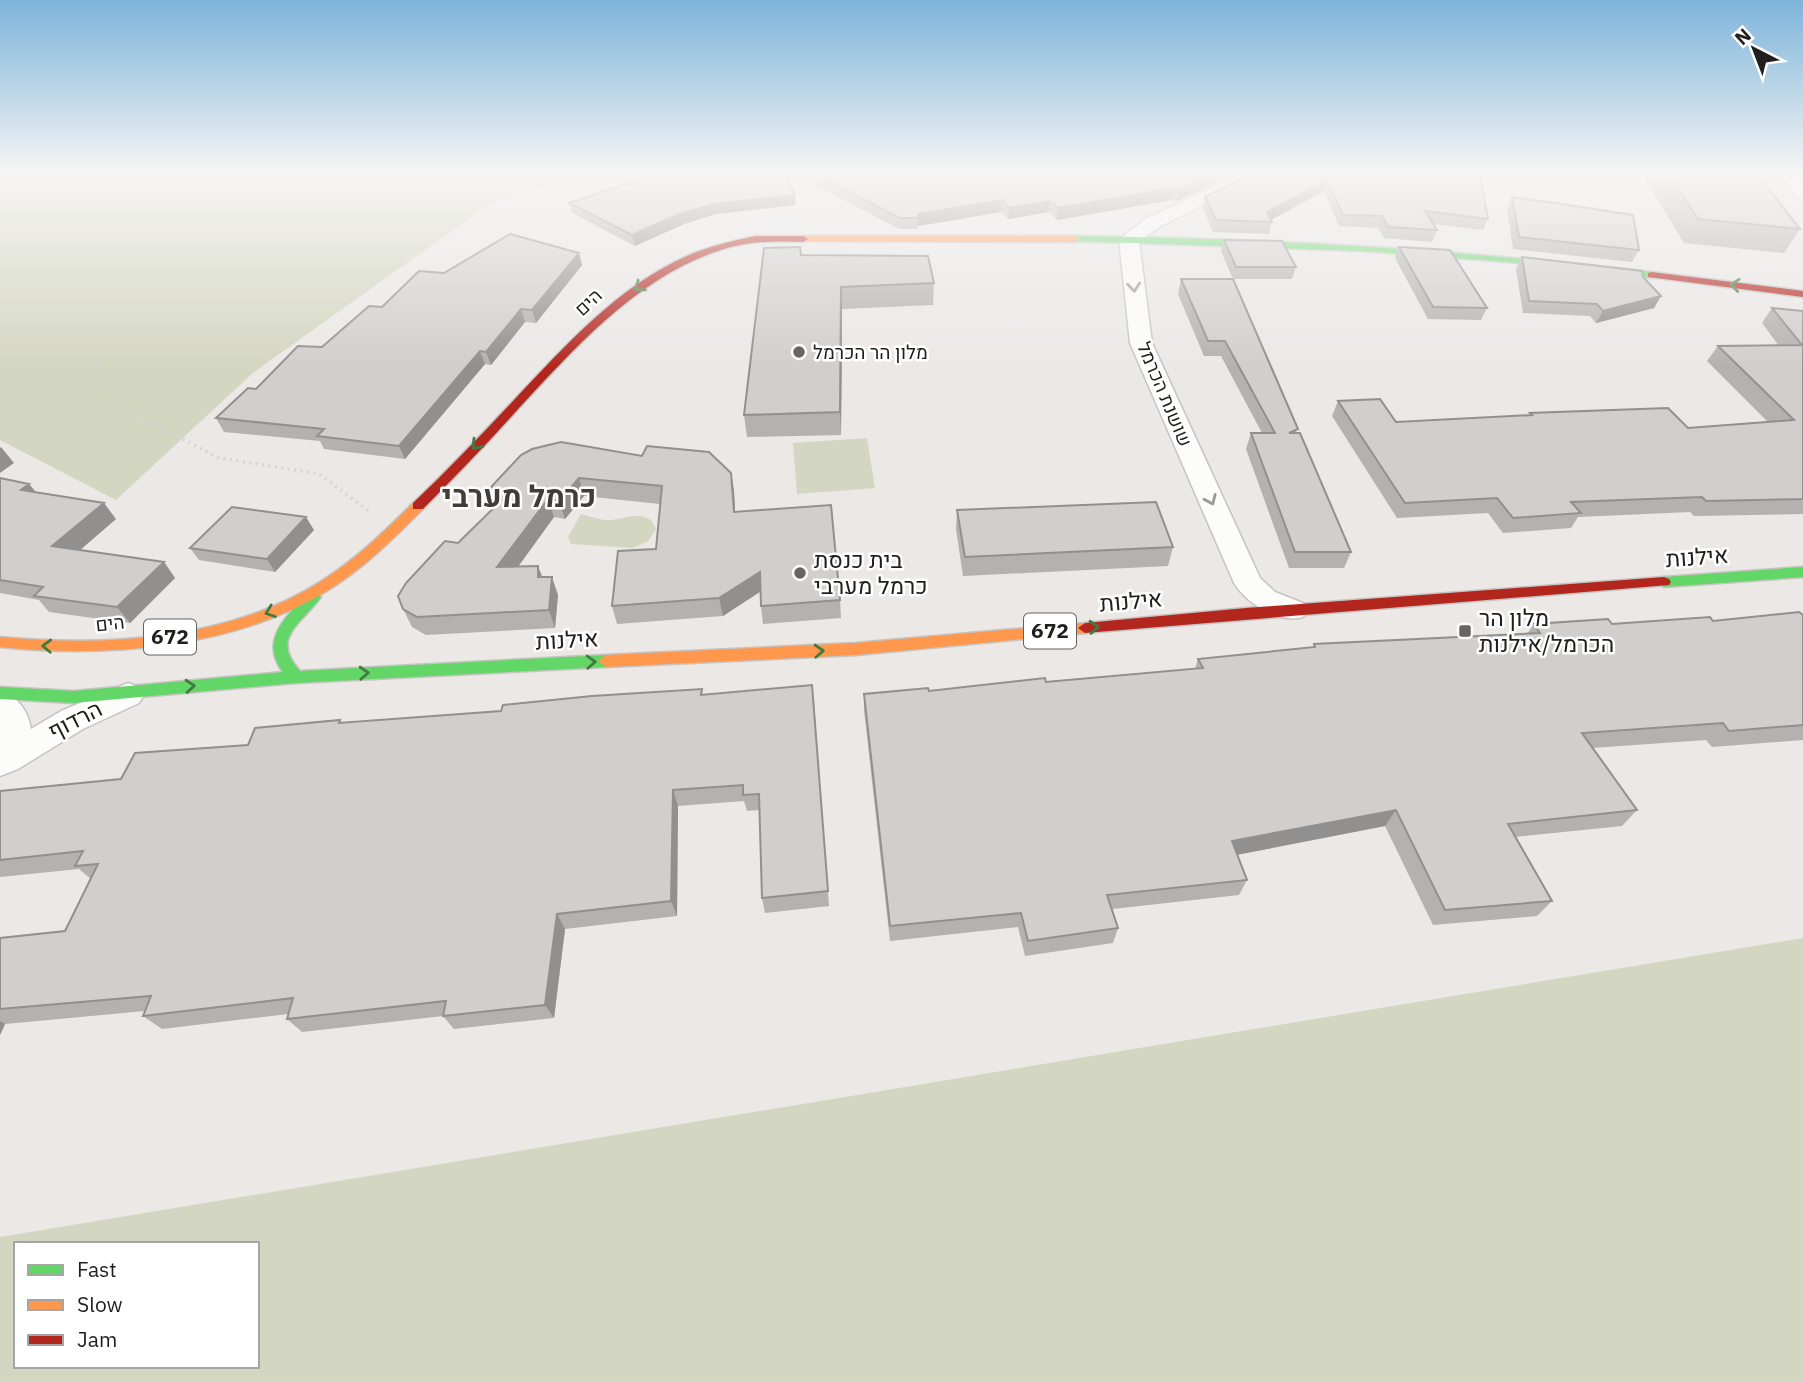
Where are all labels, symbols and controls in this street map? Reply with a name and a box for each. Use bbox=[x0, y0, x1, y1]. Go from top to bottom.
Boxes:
north arrow bbox=[1719, 14, 1789, 84]
text: N bbox=[1729, 23, 1756, 50]
one-way arrow bbox=[1729, 278, 1741, 293]
one-way arrow bbox=[634, 279, 646, 291]
one-way arrow bbox=[1127, 282, 1142, 293]
street label: הים bbox=[569, 283, 607, 321]
street label: שושנת הכרמל bbox=[1132, 338, 1198, 450]
place label: מלון הר הכרמל bbox=[813, 340, 928, 364]
marker: מלון הר הכרמל bbox=[791, 344, 807, 360]
one-way arrow bbox=[471, 437, 484, 450]
district label: כרמל מערבי bbox=[442, 476, 596, 515]
one-way arrow bbox=[1203, 492, 1217, 505]
street label: אילנות bbox=[1664, 539, 1729, 573]
place label: בית כנסת כרמל מערבי bbox=[814, 544, 928, 600]
marker: בית כנסת כרמל מערבי bbox=[792, 565, 808, 581]
street label: אילנות bbox=[1098, 582, 1164, 618]
place label: מלון הר הכרמל/אילנות bbox=[1479, 602, 1614, 658]
one-way arrow bbox=[265, 604, 277, 618]
street label: הים bbox=[94, 610, 126, 636]
road number: 672 bbox=[1024, 614, 1076, 648]
road number: 672 bbox=[144, 620, 196, 654]
one-way arrow bbox=[1089, 620, 1100, 635]
street label: אילנות bbox=[535, 622, 599, 656]
marker: מלון הר הכרמל/אילנות bbox=[1457, 623, 1473, 639]
one-way arrow bbox=[41, 638, 52, 654]
one-way arrow bbox=[813, 643, 824, 658]
one-way arrow bbox=[586, 655, 597, 670]
one-way arrow bbox=[359, 666, 370, 681]
one-way arrow bbox=[185, 679, 196, 694]
street label: הרדוף bbox=[42, 693, 107, 745]
legend bbox=[14, 1242, 259, 1368]
text: Fast bbox=[77, 1255, 117, 1283]
text: Slow bbox=[77, 1290, 123, 1318]
text: Jam bbox=[77, 1325, 117, 1353]

